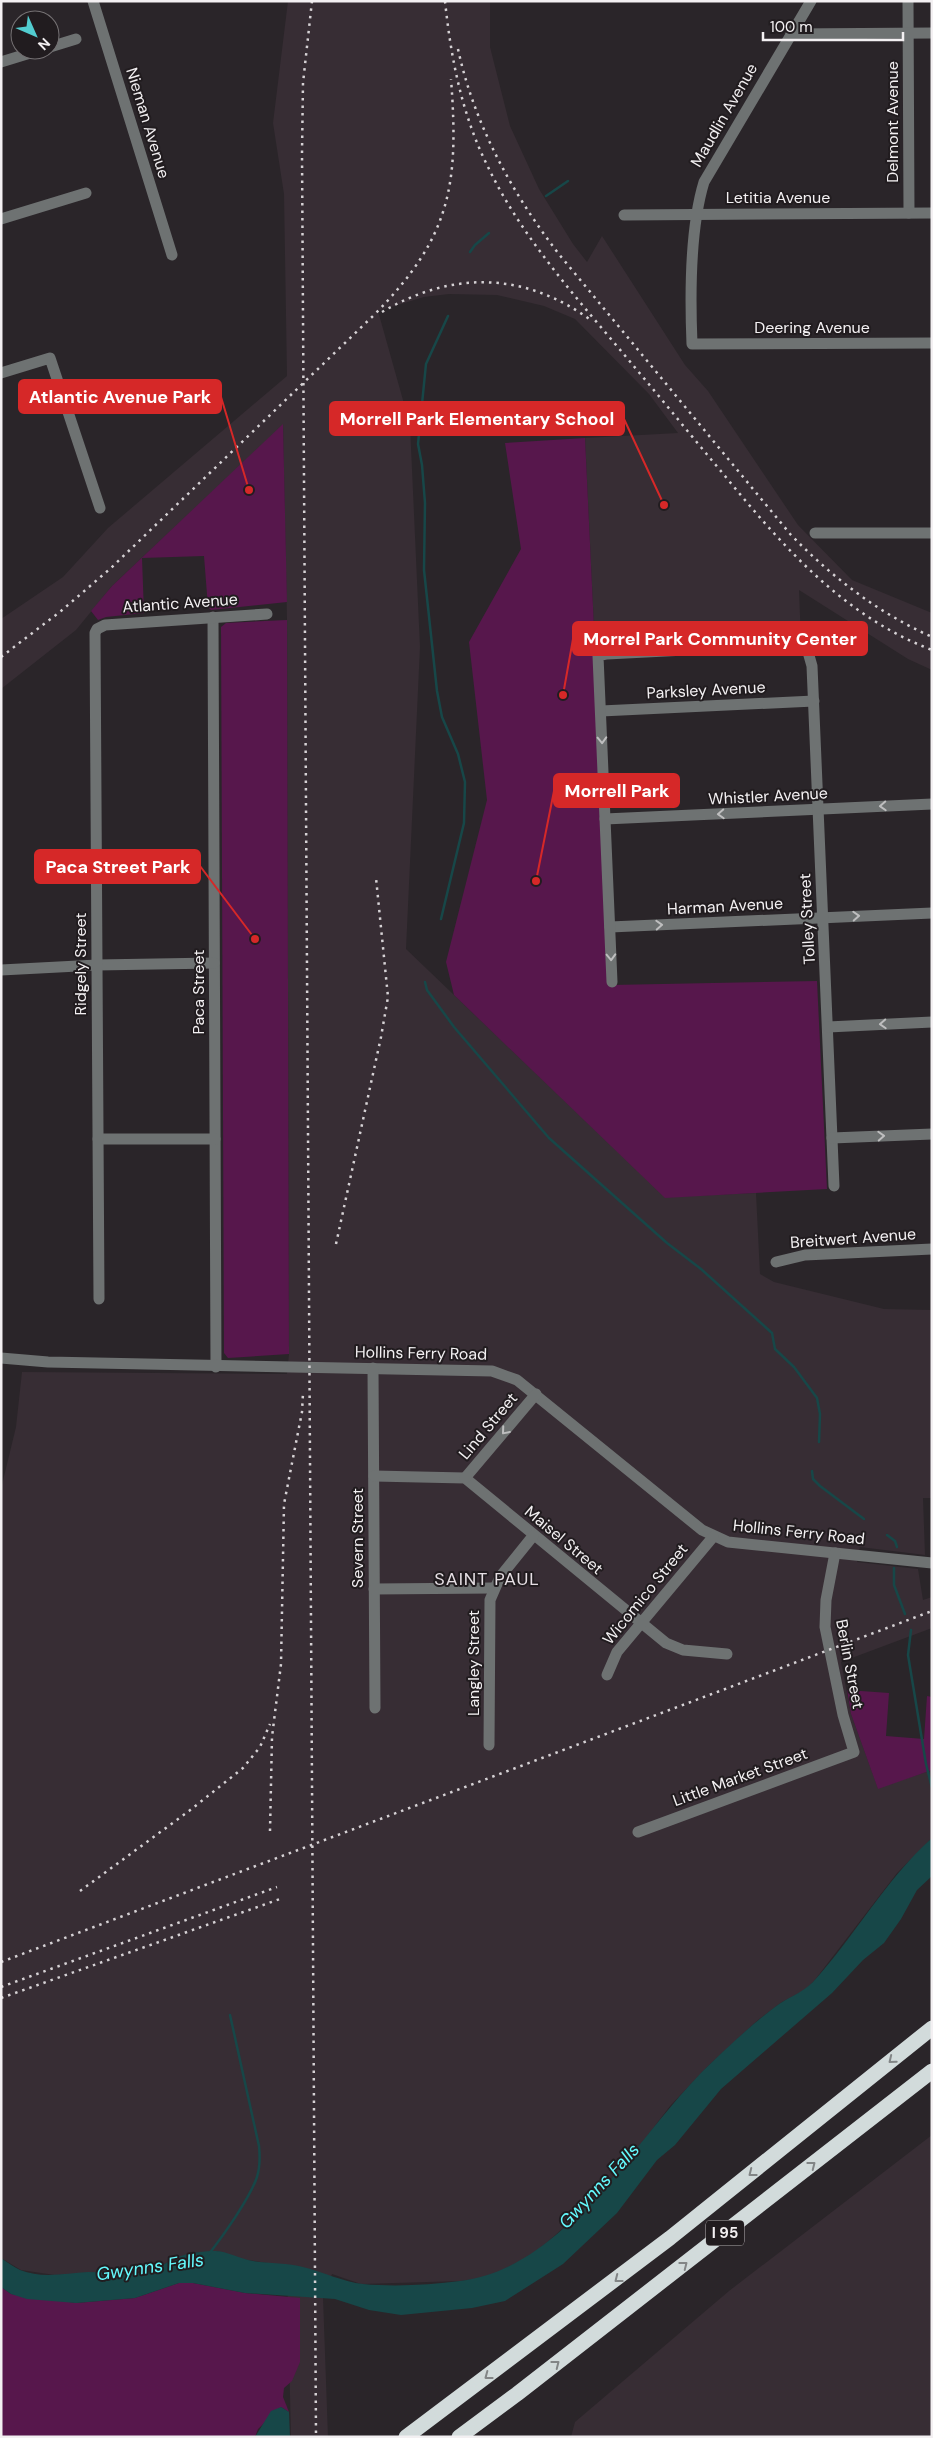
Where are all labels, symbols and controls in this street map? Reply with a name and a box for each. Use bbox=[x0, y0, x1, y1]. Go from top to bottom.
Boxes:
north arrow bbox=[10, 10, 60, 60]
scale bar bbox=[763, 10, 903, 42]
text: 100 m bbox=[770, 17, 813, 37]
text: N bbox=[34, 34, 54, 54]
street label: Maudlin Avenue bbox=[686, 59, 762, 171]
street label: Delmont Avenue bbox=[882, 61, 903, 183]
street label: Nieman Avenue bbox=[121, 65, 175, 181]
street label: Letitia Avenue bbox=[726, 187, 830, 208]
street label: Deering Avenue bbox=[754, 317, 870, 338]
callout: Atlantic Avenue Park bbox=[19, 380, 221, 413]
text: Atlantic Avenue Park bbox=[29, 385, 212, 409]
callout: Morrell Park Elementary School bbox=[330, 402, 624, 435]
text: Morrell Park Elementary School bbox=[340, 407, 614, 431]
street label: Atlantic Avenue bbox=[122, 588, 238, 618]
callout: Morrel Park Community Center bbox=[573, 622, 867, 655]
text: Morrel Park Community Center bbox=[583, 627, 857, 651]
street label: Parksley Avenue bbox=[646, 676, 766, 704]
one-way arrow bbox=[597, 736, 607, 744]
callout: Morrell Park bbox=[554, 774, 679, 807]
text: Morrell Park bbox=[565, 779, 670, 803]
street label: Whistler Avenue bbox=[708, 782, 828, 810]
one-way arrow bbox=[879, 801, 887, 812]
one-way arrow bbox=[716, 809, 724, 819]
callout: Paca Street Park bbox=[35, 850, 200, 883]
text: Paca Street Park bbox=[46, 855, 191, 879]
street label: Tolley Street bbox=[794, 873, 820, 965]
street label: Harman Avenue bbox=[666, 892, 784, 920]
one-way arrow bbox=[852, 911, 860, 922]
street label: Ridgely Street bbox=[70, 912, 91, 1016]
one-way arrow bbox=[655, 920, 663, 931]
street label: Paca Street bbox=[188, 949, 209, 1035]
one-way arrow bbox=[606, 953, 617, 961]
one-way arrow bbox=[879, 1019, 887, 1030]
one-way arrow bbox=[878, 1131, 885, 1141]
street label: Breitwert Avenue bbox=[789, 1223, 917, 1253]
street label: Hollins Ferry Road bbox=[355, 1341, 487, 1365]
street label: Lind Street bbox=[454, 1388, 522, 1464]
one-way arrow bbox=[501, 1426, 510, 1435]
street label: Severn Street bbox=[347, 1488, 368, 1588]
street label: Maisel Street bbox=[520, 1501, 608, 1579]
street label: Hollins Ferry Road bbox=[732, 1515, 866, 1549]
street label: Wicomico Street bbox=[598, 1539, 692, 1649]
district label: SAINT PAUL bbox=[434, 1567, 540, 1591]
street label: Langley Street bbox=[463, 1610, 484, 1716]
street label: Berlin Street bbox=[831, 1617, 869, 1711]
street label: Little Market Street bbox=[670, 1743, 810, 1811]
one-way arrow bbox=[889, 2054, 898, 2063]
water label: Gwynns Falls bbox=[553, 2138, 645, 2234]
one-way arrow bbox=[806, 2162, 816, 2171]
one-way arrow bbox=[749, 2167, 758, 2175]
road number: I 95 bbox=[706, 2220, 744, 2246]
water label: Gwynns Falls bbox=[95, 2248, 205, 2286]
one-way arrow bbox=[678, 2262, 687, 2270]
one-way arrow bbox=[615, 2273, 624, 2281]
one-way arrow bbox=[550, 2361, 559, 2370]
one-way arrow bbox=[485, 2371, 494, 2379]

